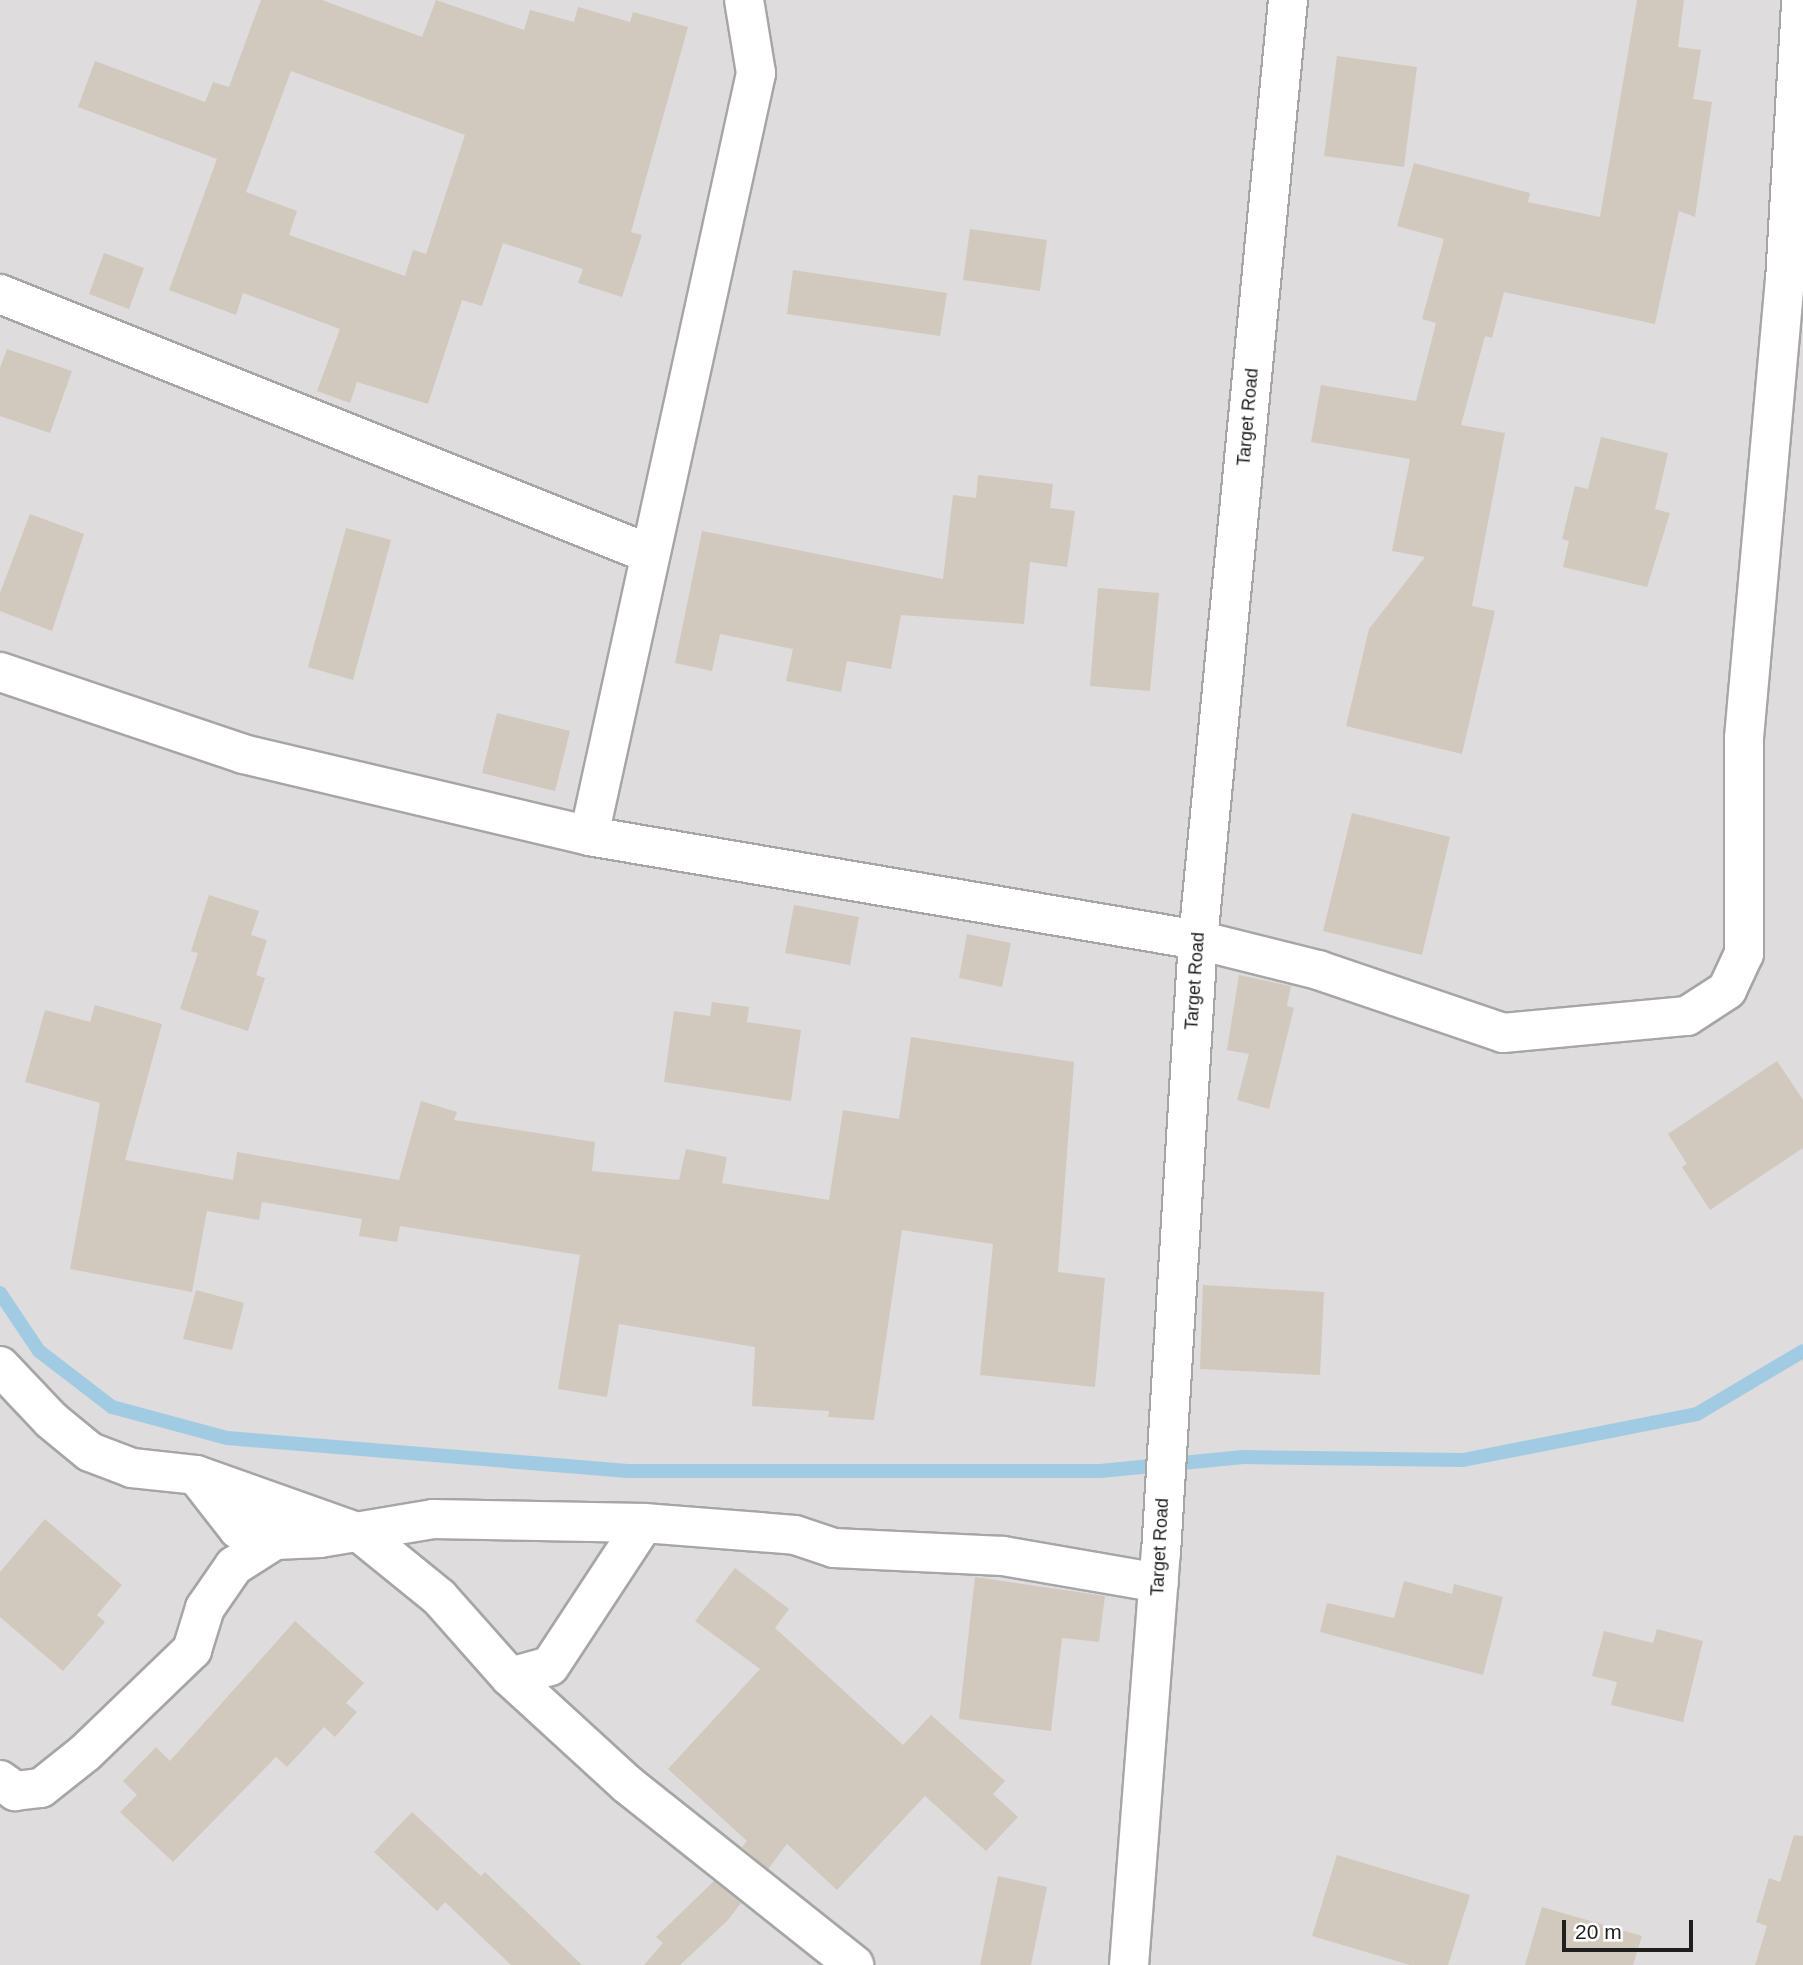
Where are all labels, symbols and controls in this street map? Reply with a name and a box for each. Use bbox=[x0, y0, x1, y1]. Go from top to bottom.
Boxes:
street label: Target Road bbox=[1233, 367, 1263, 467]
street label: Target Road bbox=[1181, 931, 1209, 1031]
street label: Target Road bbox=[1147, 1497, 1173, 1597]
scale bar bbox=[1565, 1906, 1696, 1950]
text: 20 m bbox=[1575, 1920, 1622, 1943]

